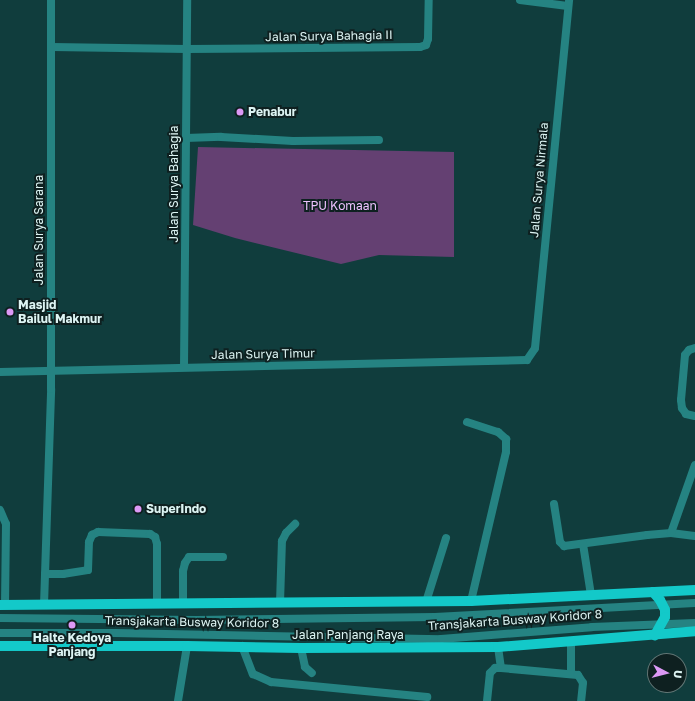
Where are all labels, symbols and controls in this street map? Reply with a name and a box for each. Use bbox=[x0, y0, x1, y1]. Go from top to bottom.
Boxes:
street label: Jalan Surya Bahagia II bbox=[265, 28, 393, 44]
place label: Penabur bbox=[248, 105, 296, 119]
marker: Penabur bbox=[235, 107, 245, 117]
street label: Jalan Surya Nirmala bbox=[527, 122, 551, 238]
street label: Jalan Surya Bahagia bbox=[167, 126, 181, 242]
street label: Jalan Surya Sarana bbox=[32, 175, 46, 285]
park label: TPU Komaan bbox=[303, 199, 377, 213]
place label: Masjid Bailul Makmur bbox=[18, 298, 102, 326]
marker: Masjid Bailul Makmur bbox=[5, 307, 15, 317]
street label: Jalan Surya Timur bbox=[211, 346, 315, 362]
place label: SuperIndo bbox=[146, 502, 206, 516]
marker: SuperIndo bbox=[133, 504, 143, 514]
street label: Transjakarta Busway Koridor 8 bbox=[427, 607, 603, 633]
street label: Transjakarta Busway Koridor 8 bbox=[105, 613, 279, 631]
marker: Halte Kedoya Panjang bbox=[67, 620, 77, 630]
street label: Jalan Panjang Raya bbox=[292, 628, 404, 642]
place label: Halte Kedoya Panjang bbox=[33, 631, 111, 659]
north arrow bbox=[647, 653, 687, 693]
text: U bbox=[671, 670, 685, 679]

